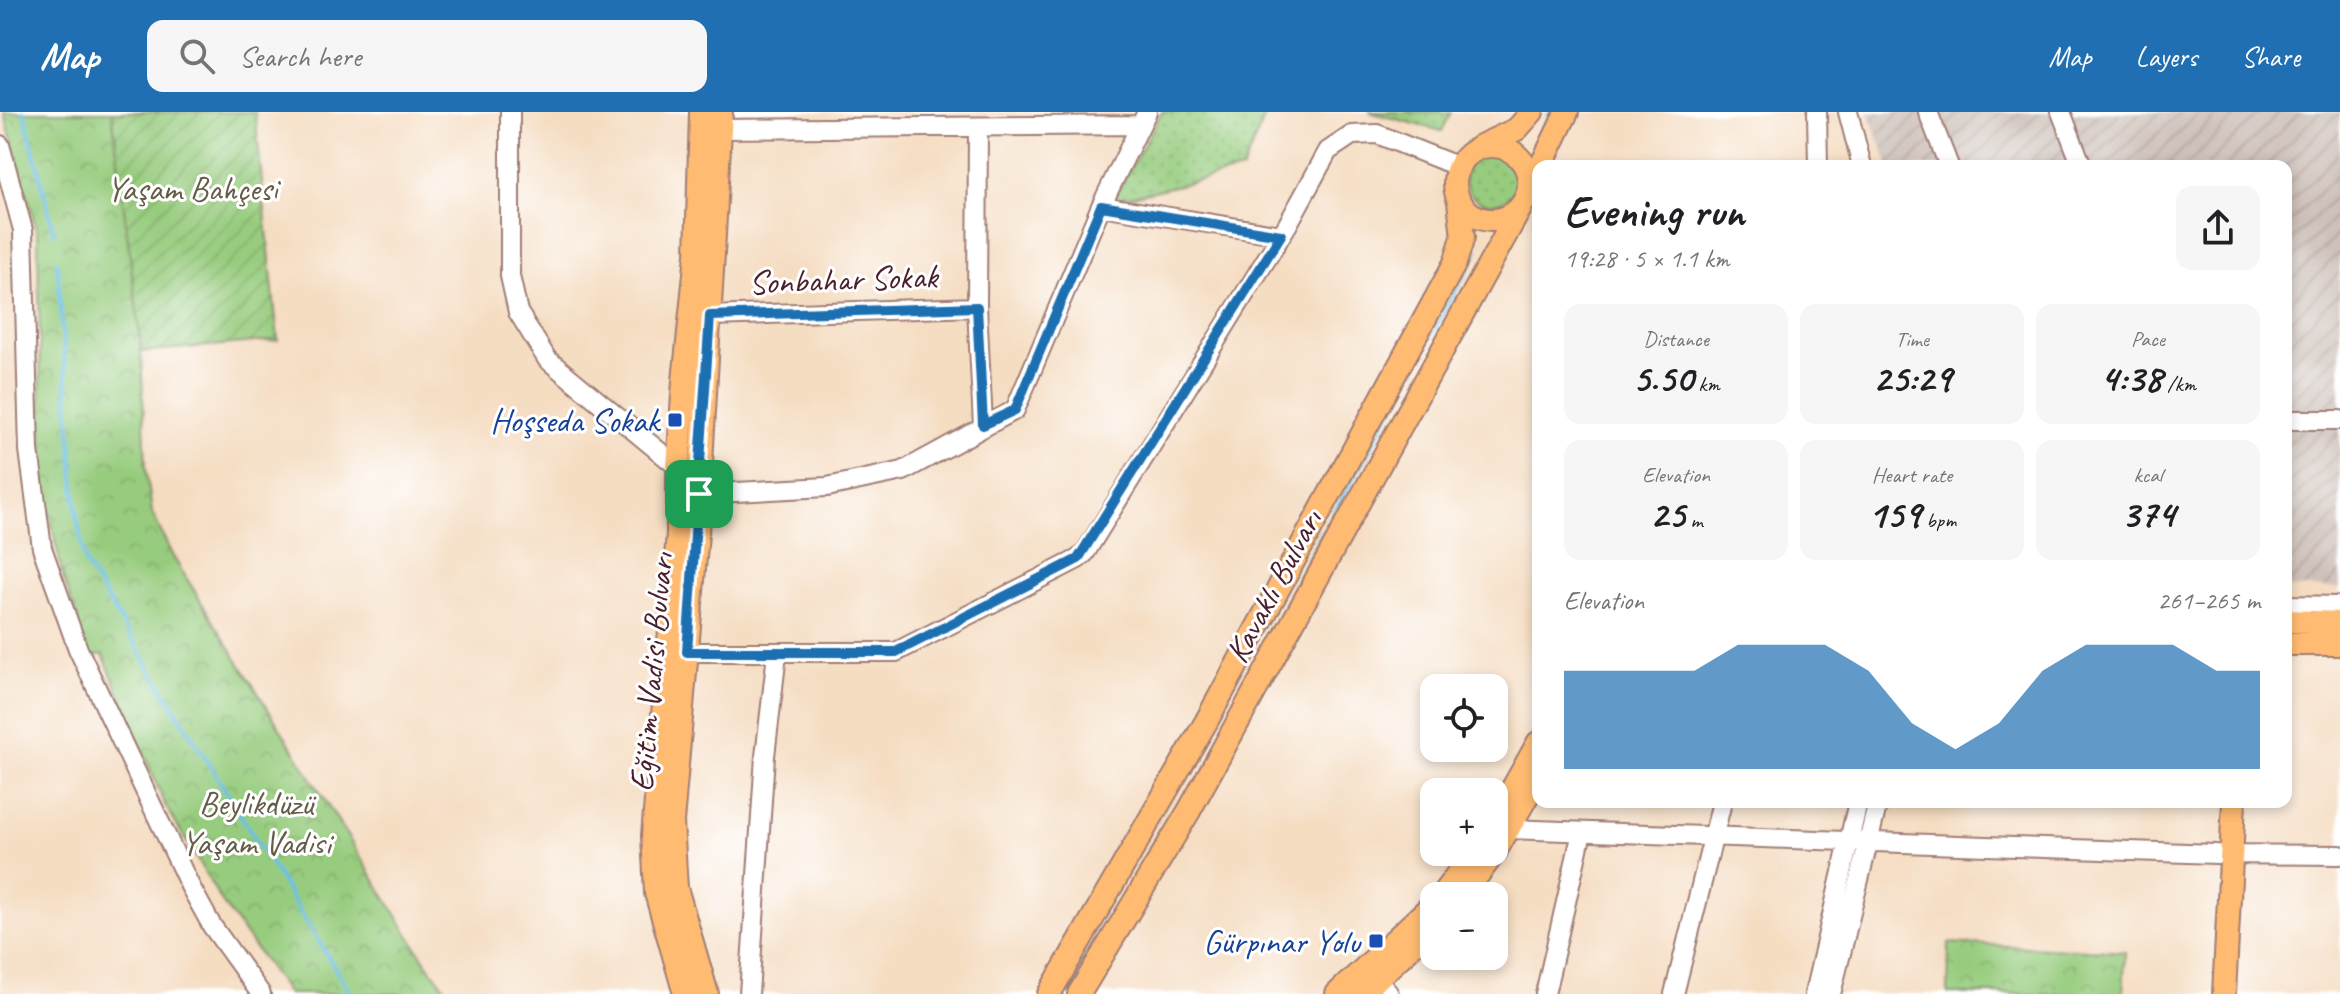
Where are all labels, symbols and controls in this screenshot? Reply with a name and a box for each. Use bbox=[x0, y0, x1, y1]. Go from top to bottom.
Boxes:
search box bbox=[147, 20, 707, 92]
text: Map bbox=[40, 33, 99, 80]
icon: search bbox=[175, 34, 219, 78]
text: Search here bbox=[239, 37, 361, 75]
text: Map bbox=[2049, 39, 2092, 74]
text: Layers bbox=[2136, 39, 2197, 74]
text: Share bbox=[2241, 39, 2300, 74]
park label: Yaşam Bahçesi bbox=[106, 167, 281, 210]
text: Evening run bbox=[1564, 184, 1744, 239]
button: share bbox=[2176, 186, 2260, 270]
text: 19:28 · 5 × 1.1 km bbox=[1564, 242, 1730, 275]
street label: Sonbahar Sokak bbox=[748, 254, 940, 304]
text: Distance bbox=[1643, 325, 1709, 353]
text: Time bbox=[1895, 325, 1929, 353]
text: Pace bbox=[2131, 325, 2165, 353]
text: 5.50 bbox=[1632, 353, 1693, 403]
text: 25:29 bbox=[1873, 353, 1951, 403]
text: 4:38 bbox=[2100, 353, 2162, 403]
text: km bbox=[1693, 370, 1720, 398]
text: /km bbox=[2162, 370, 2196, 398]
place label: Hoşseda Sokak bbox=[490, 399, 662, 442]
marker: Hoşseda Sokak bbox=[666, 411, 684, 429]
pin bbox=[665, 460, 733, 528]
text: Elevation bbox=[1642, 461, 1710, 489]
text: Heart rate bbox=[1872, 461, 1952, 489]
text: kcal bbox=[2133, 461, 2163, 489]
icon: arrive bbox=[677, 472, 721, 516]
text: 25 bbox=[1649, 489, 1685, 539]
text: 159 bbox=[1868, 489, 1921, 539]
text: 374 bbox=[2121, 489, 2175, 539]
street label: Kavaklı Bulvarı bbox=[1215, 501, 1332, 670]
text: m bbox=[1685, 506, 1703, 534]
text: bpm bbox=[1921, 506, 1956, 534]
street label: Eğitim Vadisi Bulvarı bbox=[619, 549, 683, 793]
text: Elevation bbox=[1564, 584, 1644, 617]
text: 261–265 m bbox=[2157, 584, 2260, 617]
map controls bbox=[1420, 674, 1508, 970]
button: locate bbox=[1420, 674, 1508, 762]
button: + bbox=[1420, 778, 1508, 866]
park label: Beylikdüzü Yaşam Vadisi bbox=[181, 782, 334, 864]
button: − bbox=[1420, 882, 1508, 970]
place label: Gürpınar Yolu bbox=[1203, 920, 1362, 963]
marker: Gürpınar Yolu bbox=[1367, 932, 1385, 950]

